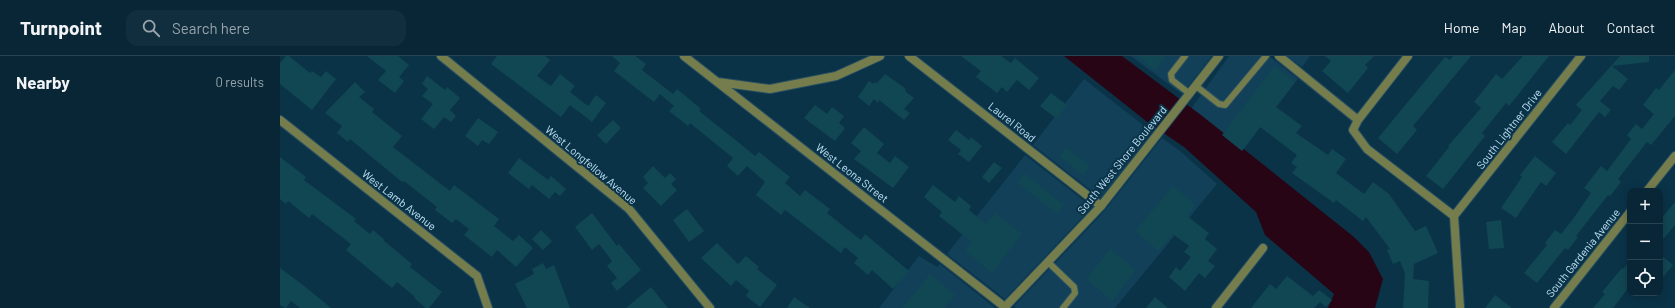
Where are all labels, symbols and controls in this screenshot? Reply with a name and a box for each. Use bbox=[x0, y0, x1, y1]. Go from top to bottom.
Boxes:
search box bbox=[126, 10, 406, 46]
text: Turnpoint bbox=[20, 16, 102, 39]
icon: search bbox=[140, 17, 162, 39]
text: Search here bbox=[172, 19, 250, 37]
text: Home bbox=[1444, 19, 1480, 36]
text: Map bbox=[1502, 19, 1526, 36]
text: About bbox=[1548, 19, 1585, 36]
text: Contact bbox=[1607, 19, 1655, 36]
text: Nearby bbox=[16, 72, 70, 92]
text: 0 results bbox=[215, 74, 264, 90]
street label: South Lightner Drive bbox=[1473, 86, 1544, 171]
street label: Laurel Road bbox=[986, 99, 1039, 144]
street label: South West Shore Boulevard bbox=[1074, 103, 1169, 216]
street label: West Longfellow Avenue bbox=[543, 122, 640, 207]
street label: West Leona Street bbox=[814, 140, 891, 205]
street label: West Lamb Avenue bbox=[360, 167, 439, 233]
map controls bbox=[1627, 188, 1663, 296]
button: + bbox=[1627, 188, 1663, 224]
street label: South Gardenia Avenue bbox=[1543, 206, 1622, 300]
button: − bbox=[1627, 224, 1663, 260]
button: locate bbox=[1627, 260, 1663, 296]

